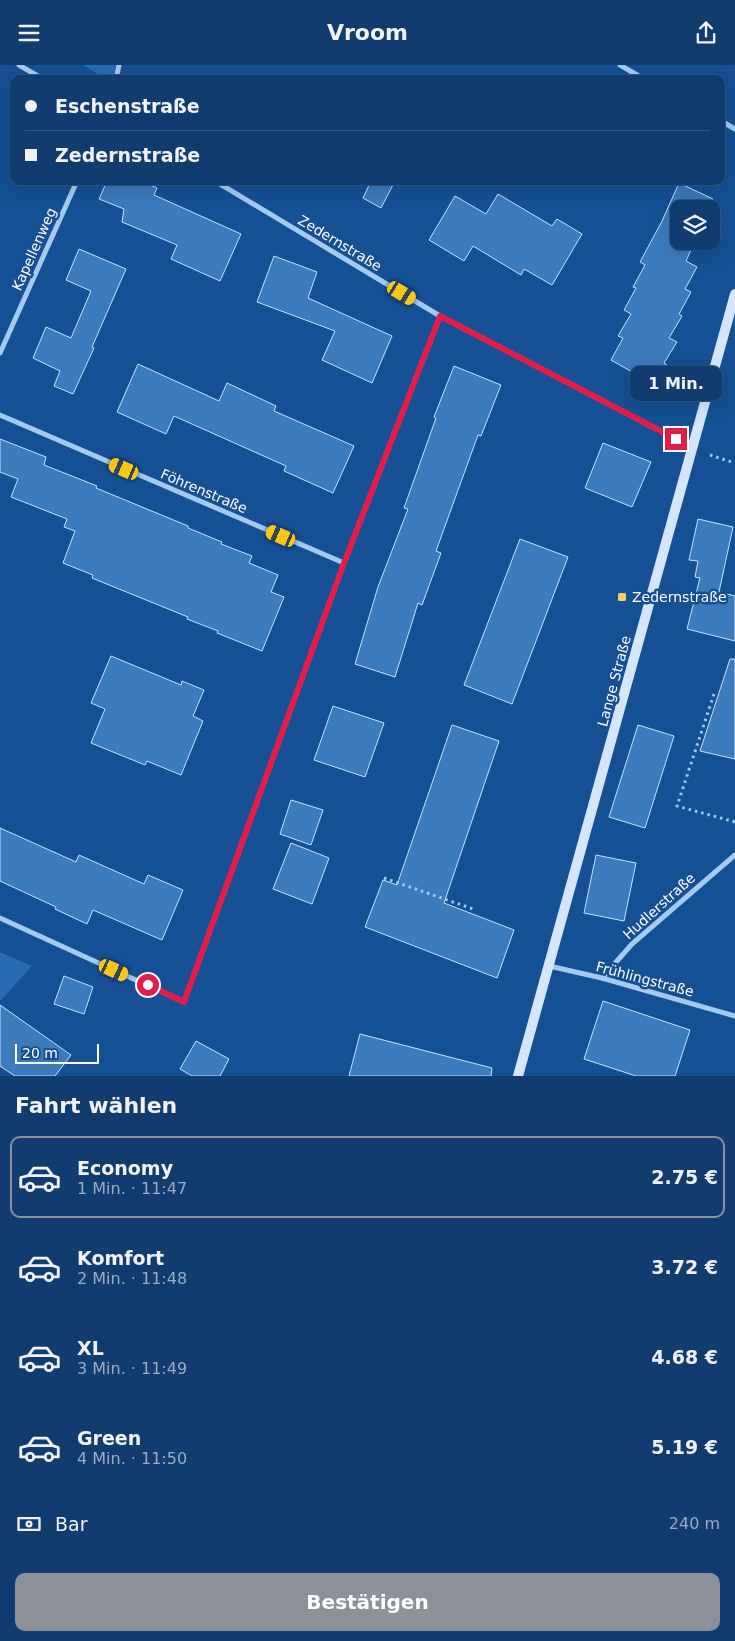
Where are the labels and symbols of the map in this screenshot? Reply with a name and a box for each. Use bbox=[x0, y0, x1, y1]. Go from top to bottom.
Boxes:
street label: Kapellenweg bbox=[9, 205, 59, 293]
street label: Zedernstraße bbox=[295, 212, 385, 274]
car bbox=[385, 279, 418, 307]
callout: 1 Min. bbox=[630, 367, 722, 401]
route end bbox=[665, 428, 687, 450]
car bbox=[107, 456, 140, 482]
street label: Föhrenstraße bbox=[158, 466, 250, 516]
car bbox=[264, 523, 297, 549]
place label: Zedernstraße bbox=[632, 589, 727, 605]
marker: Zedernstraße bbox=[616, 591, 628, 603]
street label: Lange Straße bbox=[594, 634, 634, 728]
street label: Hudlerstraße bbox=[620, 870, 698, 942]
car bbox=[97, 957, 130, 983]
street label: Frühlingstraße bbox=[594, 958, 696, 1000]
route start bbox=[137, 974, 159, 996]
scale bar bbox=[15, 1041, 99, 1064]

